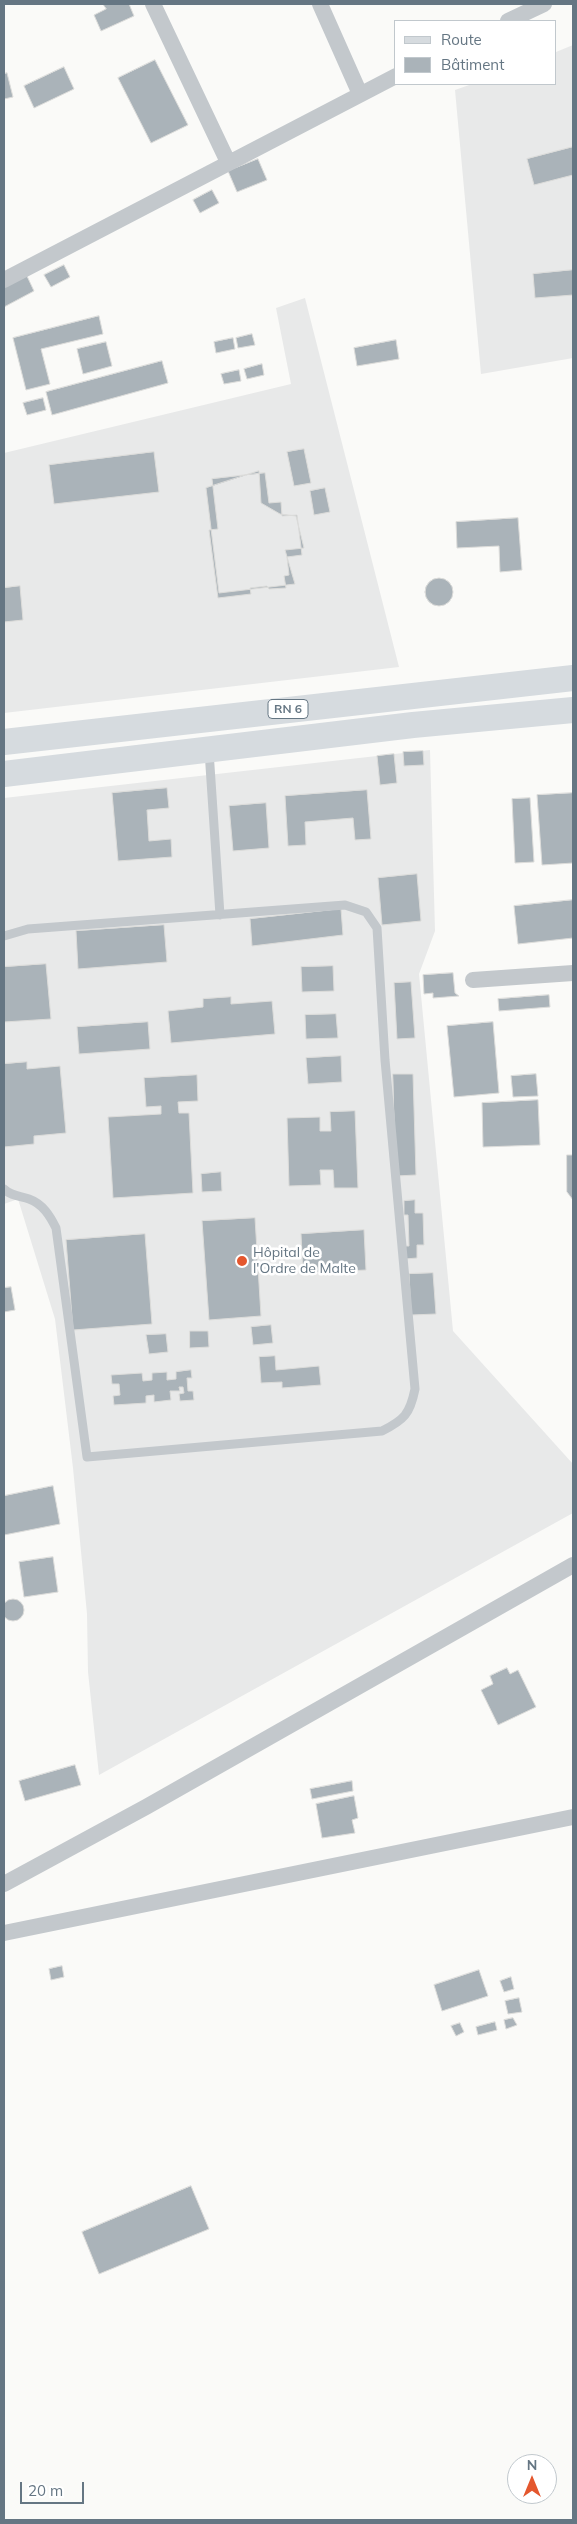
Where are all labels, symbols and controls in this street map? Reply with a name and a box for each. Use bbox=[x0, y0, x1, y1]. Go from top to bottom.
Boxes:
legend bbox=[394, 20, 557, 85]
text: Route bbox=[441, 30, 482, 49]
text: Bâtiment bbox=[441, 55, 504, 74]
road number: RN 6 bbox=[268, 700, 308, 719]
place label: Hôpital de l'Ordre de Malte bbox=[253, 1245, 356, 1278]
marker: Hôpital de l'Ordre de Malte bbox=[235, 1254, 249, 1268]
north arrow bbox=[507, 2454, 557, 2504]
text: N bbox=[527, 2456, 537, 2474]
scale bar bbox=[22, 2472, 86, 2504]
text: 20 m bbox=[28, 2481, 63, 2500]

